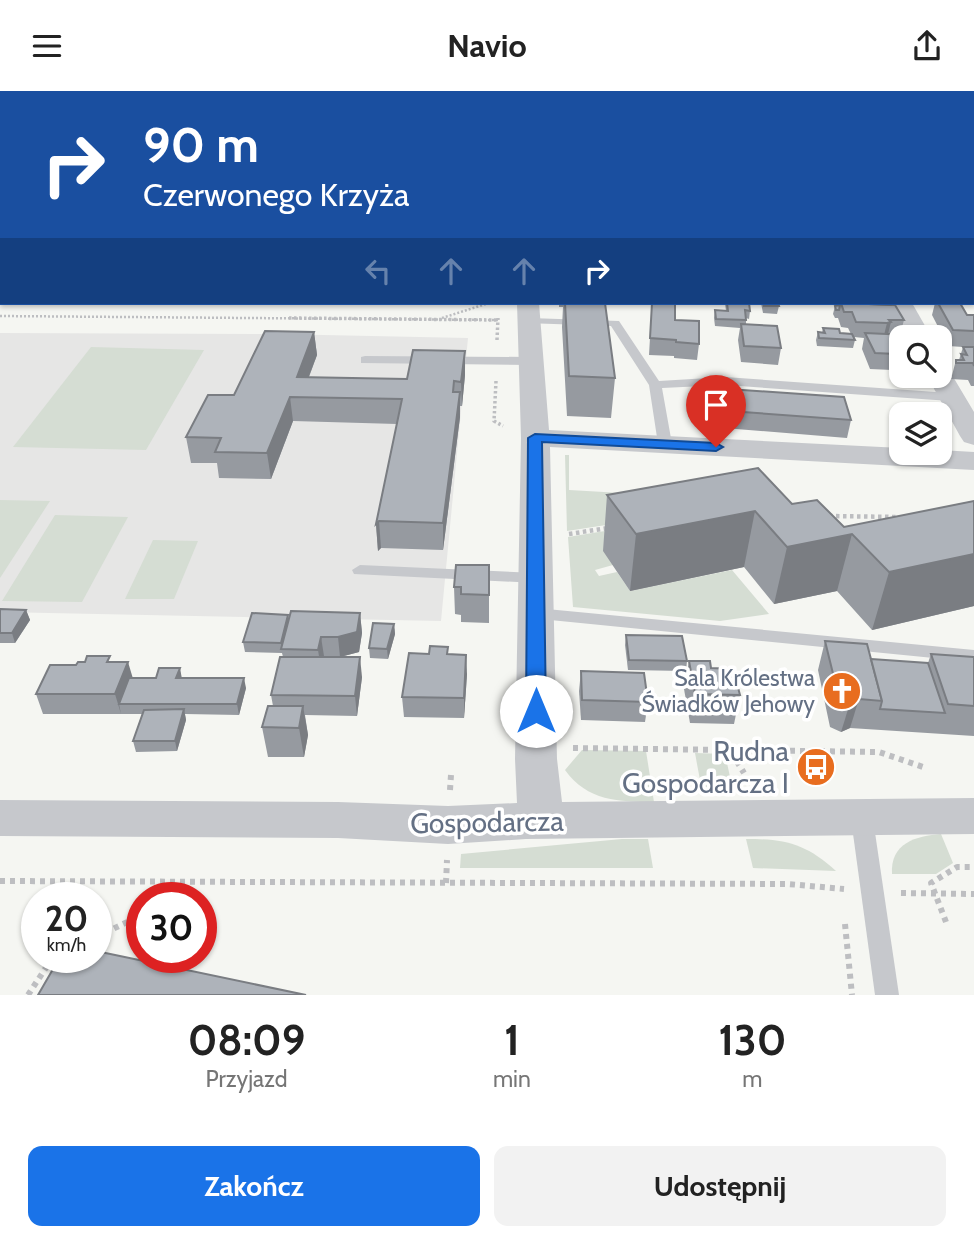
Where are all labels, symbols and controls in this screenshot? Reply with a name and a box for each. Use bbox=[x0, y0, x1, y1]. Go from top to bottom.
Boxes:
text: Navio bbox=[447, 26, 527, 65]
icon: menu bbox=[28, 27, 66, 65]
icon: share bbox=[908, 27, 946, 65]
text: 90 m bbox=[143, 115, 259, 174]
icon: right bbox=[28, 119, 119, 210]
text: Czerwonego Krzyża bbox=[143, 175, 409, 214]
icon: left bbox=[359, 252, 397, 290]
icon: ahead bbox=[432, 252, 470, 290]
icon: ahead bbox=[505, 252, 543, 290]
icon: right bbox=[578, 252, 616, 290]
map controls bbox=[889, 325, 952, 465]
button: search bbox=[889, 325, 952, 388]
pin bbox=[686, 375, 746, 447]
icon: arrive bbox=[697, 386, 735, 424]
button: layers bbox=[889, 402, 952, 465]
place label: Sala Królestwa Świadków Jehowy bbox=[641, 664, 815, 718]
church icon: Sala Królestwa Świadków Jehowy bbox=[821, 670, 863, 712]
position arrow bbox=[499, 674, 573, 748]
place label: Rudna Gospodarcza I bbox=[622, 734, 790, 800]
bus stop icon: Rudna Gospodarcza I bbox=[795, 746, 837, 788]
street label: Gospodarcza bbox=[410, 804, 565, 840]
speed limit sign: 30 bbox=[126, 882, 217, 973]
text: 20 bbox=[45, 897, 88, 940]
text: km/h bbox=[47, 934, 86, 956]
text: 08:09 bbox=[188, 1014, 305, 1066]
text: 1 bbox=[504, 1014, 520, 1066]
text: 130 bbox=[719, 1014, 786, 1066]
text: Przyjazd bbox=[206, 1065, 287, 1093]
text: min bbox=[493, 1065, 531, 1093]
text: m bbox=[742, 1065, 763, 1093]
button: Zakończ bbox=[28, 1146, 480, 1226]
button: Udostępnij bbox=[494, 1146, 946, 1226]

